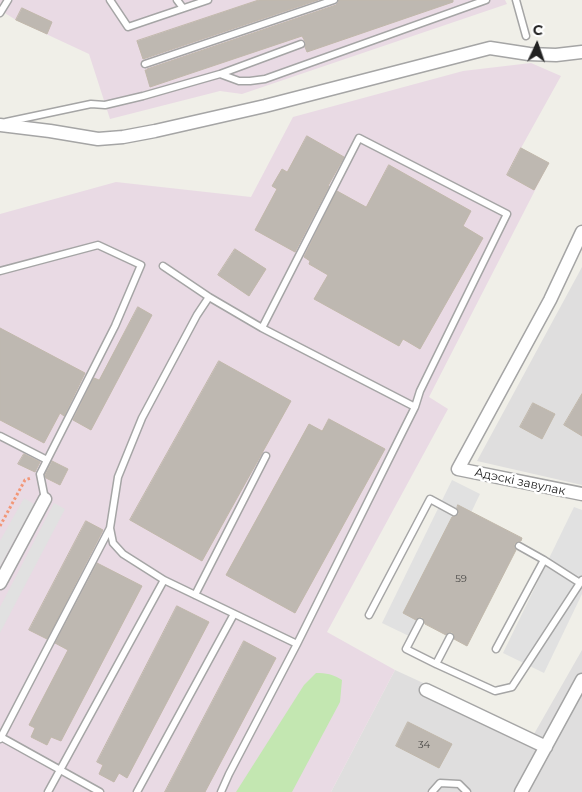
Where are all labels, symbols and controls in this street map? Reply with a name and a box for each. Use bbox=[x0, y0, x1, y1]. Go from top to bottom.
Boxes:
north arrow bbox=[512, 20, 562, 70]
text: С bbox=[532, 21, 543, 39]
street label: Адэскі завулак bbox=[473, 465, 567, 499]
house number: 59 bbox=[455, 573, 467, 585]
house number: 34 bbox=[418, 739, 430, 751]

